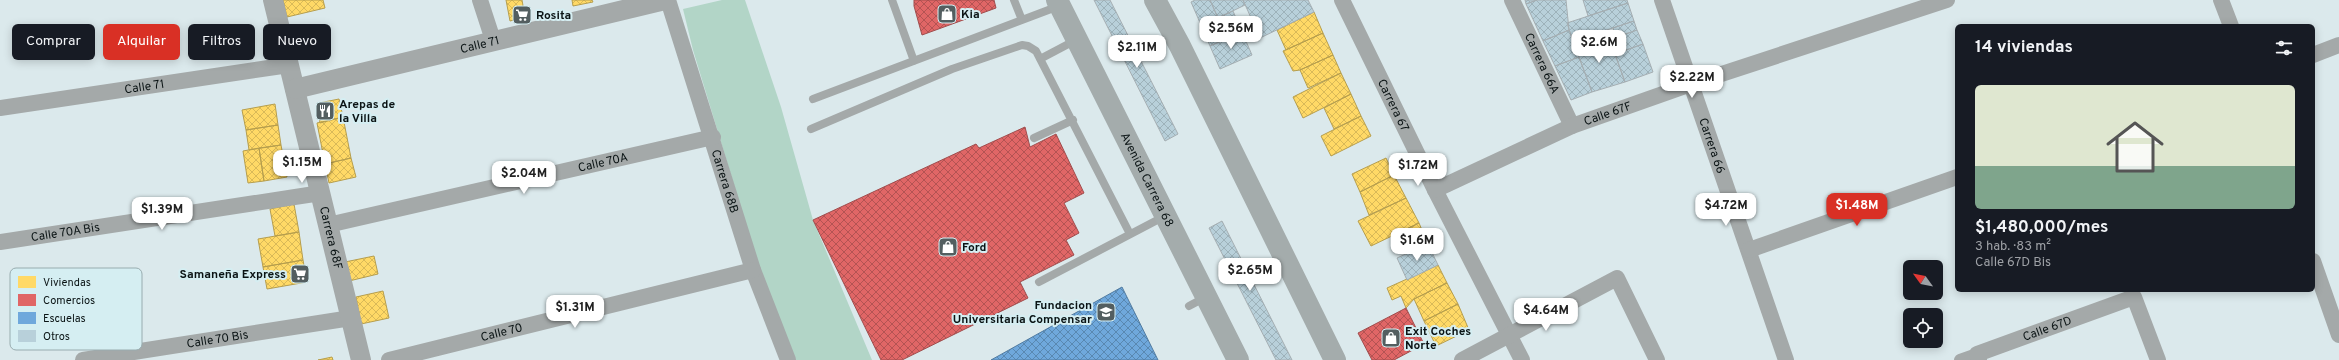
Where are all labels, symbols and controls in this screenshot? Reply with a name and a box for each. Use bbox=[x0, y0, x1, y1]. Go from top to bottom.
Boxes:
shop icon: Kia bbox=[936, 3, 958, 25]
supermarket icon: Rosita bbox=[511, 4, 533, 26]
place label: Kia bbox=[961, 7, 980, 23]
place label: Rosita bbox=[536, 8, 571, 24]
pin: $2.56M bbox=[1198, 16, 1264, 50]
text: $2.56M bbox=[1208, 21, 1254, 37]
chip: Comprar bbox=[12, 24, 95, 60]
chip: Alquilar bbox=[103, 24, 180, 60]
chip: Filtros bbox=[188, 24, 255, 60]
chip: Nuevo bbox=[263, 24, 331, 60]
pin: $2.6M bbox=[1571, 30, 1627, 64]
street label: Carrera 66A bbox=[1520, 31, 1563, 97]
street label: Calle 71 bbox=[459, 33, 501, 58]
pin: $2.11M bbox=[1104, 35, 1170, 69]
text: $2.6M bbox=[1580, 35, 1618, 51]
text: 14 viviendas bbox=[1975, 37, 2073, 59]
icon: filters bbox=[2273, 37, 2295, 59]
text: $2.11M bbox=[1117, 40, 1157, 56]
pin: $2.22M bbox=[1659, 65, 1725, 99]
text: $2.22M bbox=[1669, 70, 1715, 86]
street label: Calle 71 bbox=[124, 77, 166, 98]
street label: Carrera 67 bbox=[1373, 77, 1412, 134]
place label: Arepas de la Villa bbox=[339, 97, 396, 127]
street label: Calle 67F bbox=[1582, 98, 1634, 130]
restaurant icon: Arepas de la Villa bbox=[314, 100, 336, 122]
icon: home bbox=[2099, 111, 2171, 183]
street label: Carrera 66 bbox=[1694, 116, 1728, 176]
street label: Avenida Carrera 68 bbox=[1116, 130, 1177, 230]
street label: Carrera 68B bbox=[707, 148, 742, 215]
pin: $1.15M bbox=[269, 150, 335, 184]
street label: Calle 70A bbox=[577, 150, 630, 177]
pin: $1.72M bbox=[1385, 153, 1451, 187]
text: $1.15M bbox=[282, 155, 322, 171]
text: $1.72M bbox=[1398, 158, 1438, 174]
pin: $2.04M bbox=[491, 161, 557, 195]
text: $2.04M bbox=[501, 166, 547, 182]
pin: $4.72M bbox=[1693, 193, 1759, 227]
pin: $1.48M bbox=[1824, 193, 1890, 227]
pin: $1.39M bbox=[129, 197, 195, 231]
text: $4.72M bbox=[1704, 198, 1748, 214]
text: $1.48M bbox=[1835, 198, 1879, 214]
text: $1.39M bbox=[141, 202, 183, 218]
street label: Carrera 68F bbox=[315, 205, 346, 272]
text: $1,480,000/mes bbox=[1975, 217, 2108, 239]
street label: Calle 70A Bis bbox=[30, 220, 101, 246]
pin: $1.6M bbox=[1389, 228, 1445, 262]
text: $1.6M bbox=[1400, 233, 1434, 249]
shop icon: Ford bbox=[937, 236, 959, 258]
text: 3 hab. · 83 m² bbox=[1975, 239, 2051, 255]
place label: Ford bbox=[962, 240, 986, 256]
text: Calle 67D Bis bbox=[1975, 255, 2051, 271]
pin: $2.65M bbox=[1217, 258, 1283, 292]
north arrow bbox=[1903, 260, 1943, 300]
map controls bbox=[1903, 260, 1943, 348]
supermarket icon: Samaneña Express bbox=[289, 263, 311, 285]
text: $2.65M bbox=[1227, 263, 1273, 279]
place label: Samaneña Express bbox=[180, 267, 286, 283]
legend bbox=[10, 268, 142, 350]
text: Viviendas bbox=[43, 276, 91, 290]
text: Comercios bbox=[43, 294, 95, 308]
pin: $1.31M bbox=[542, 295, 608, 329]
place label: Fundacion Universitaria Compensar bbox=[953, 298, 1092, 328]
pin: $4.64M bbox=[1513, 298, 1579, 332]
text: $1.31M bbox=[555, 300, 595, 316]
school or university icon: Fundacion Universitaria Compensar bbox=[1095, 301, 1117, 323]
text: $4.64M bbox=[1523, 303, 1569, 319]
button: locate bbox=[1903, 308, 1943, 348]
text: Escuelas bbox=[43, 312, 86, 326]
street label: Calle 67D bbox=[2021, 313, 2074, 346]
street label: Calle 70 bbox=[479, 320, 525, 346]
place label: Exit Coches Norte bbox=[1405, 324, 1471, 354]
street label: Calle 70 Bis bbox=[186, 327, 249, 353]
shop icon: Exit Coches Norte bbox=[1380, 327, 1402, 349]
text: Otros bbox=[43, 330, 70, 344]

